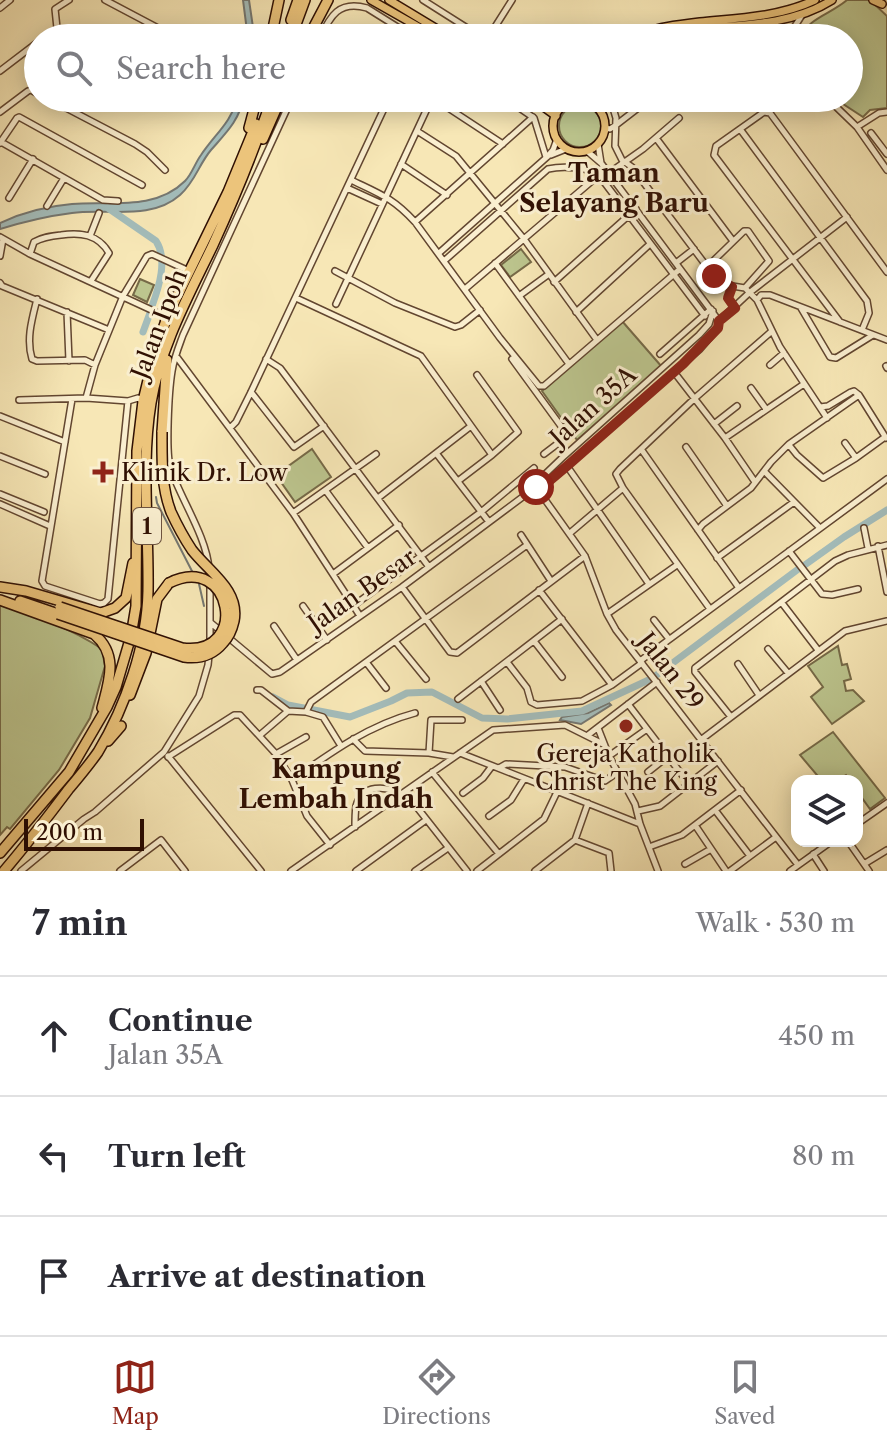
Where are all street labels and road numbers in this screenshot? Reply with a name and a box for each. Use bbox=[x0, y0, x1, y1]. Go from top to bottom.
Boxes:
street label: Jalan Ipoh bbox=[123, 265, 193, 387]
street label: Jalan 35A bbox=[541, 359, 643, 455]
road number: 1 bbox=[133, 508, 161, 544]
street label: Jalan Besar bbox=[299, 542, 422, 640]
street label: Jalan 29 bbox=[629, 623, 710, 715]

